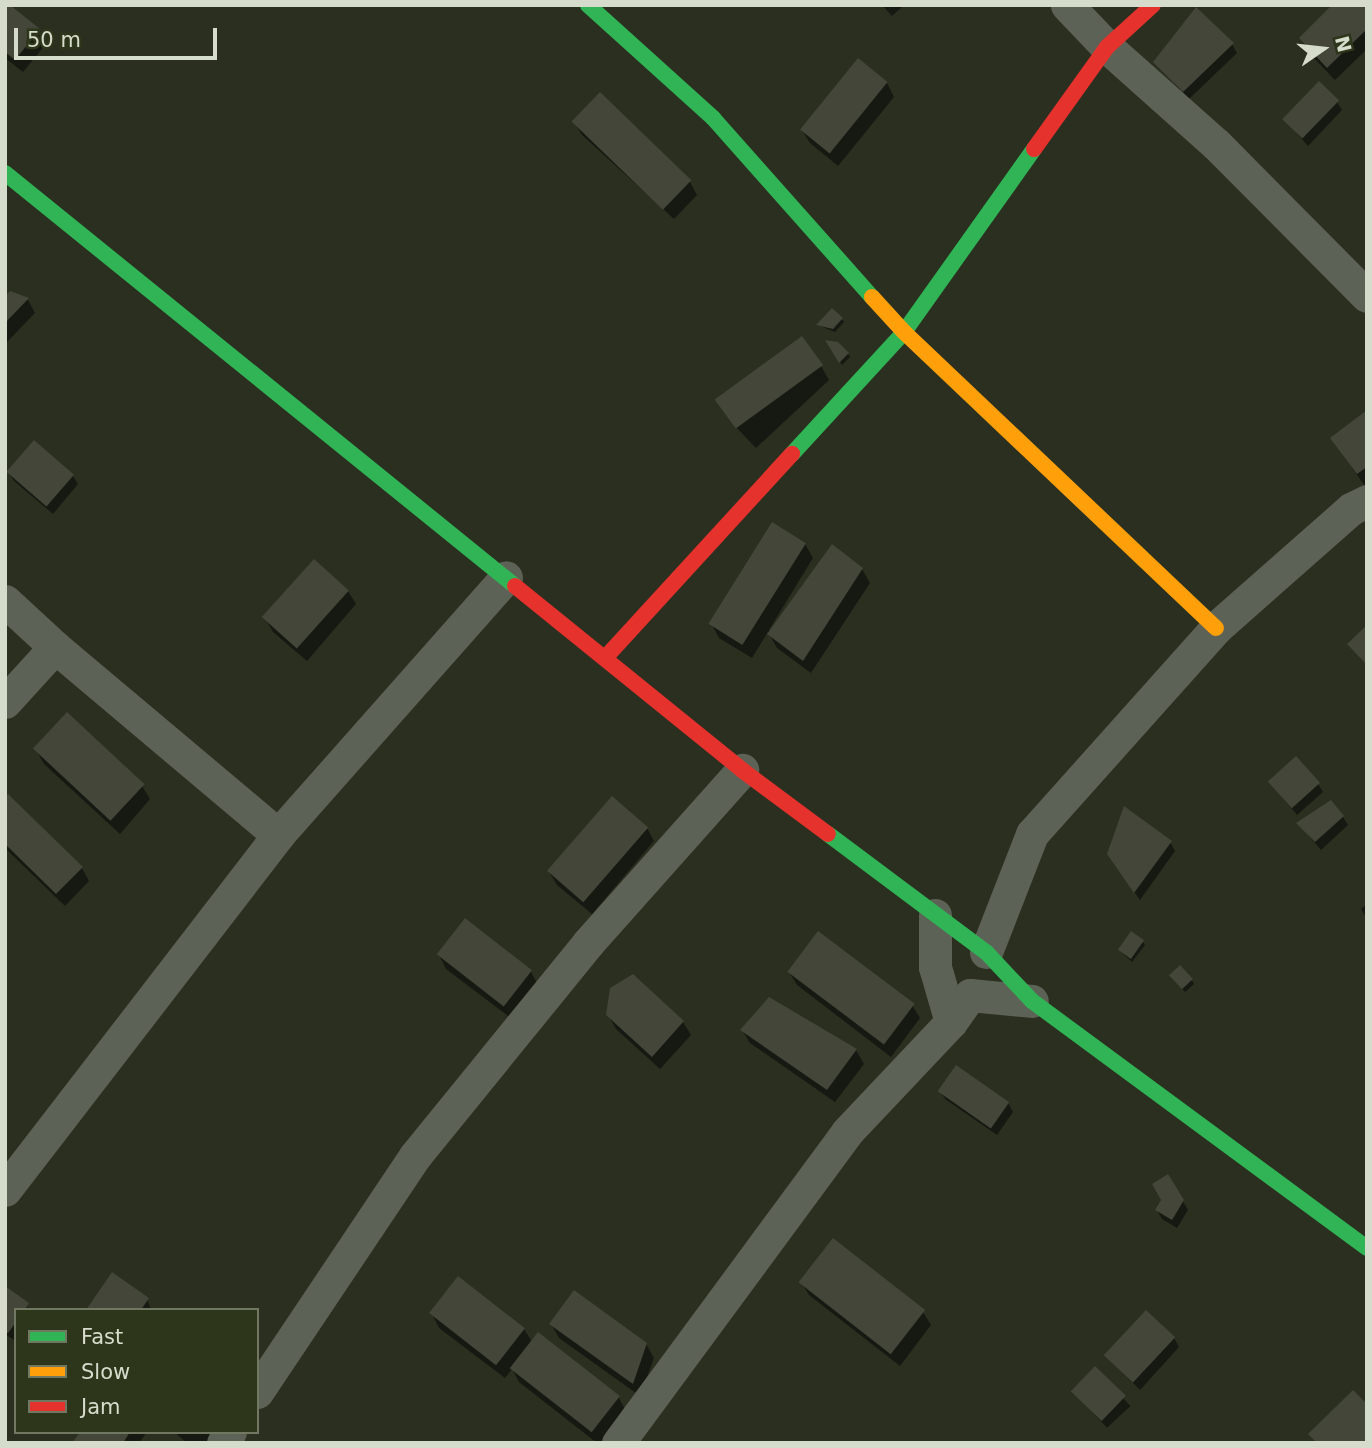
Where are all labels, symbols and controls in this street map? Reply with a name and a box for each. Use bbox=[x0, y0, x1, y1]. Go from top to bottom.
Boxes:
scale bar bbox=[18, 14, 220, 58]
north arrow bbox=[1288, 14, 1358, 84]
text: 50 m bbox=[27, 28, 81, 52]
text: N bbox=[1331, 34, 1356, 54]
legend bbox=[14, 1308, 259, 1434]
text: Fast bbox=[81, 1325, 123, 1349]
text: Slow bbox=[81, 1360, 130, 1384]
text: Jam bbox=[81, 1395, 121, 1419]

